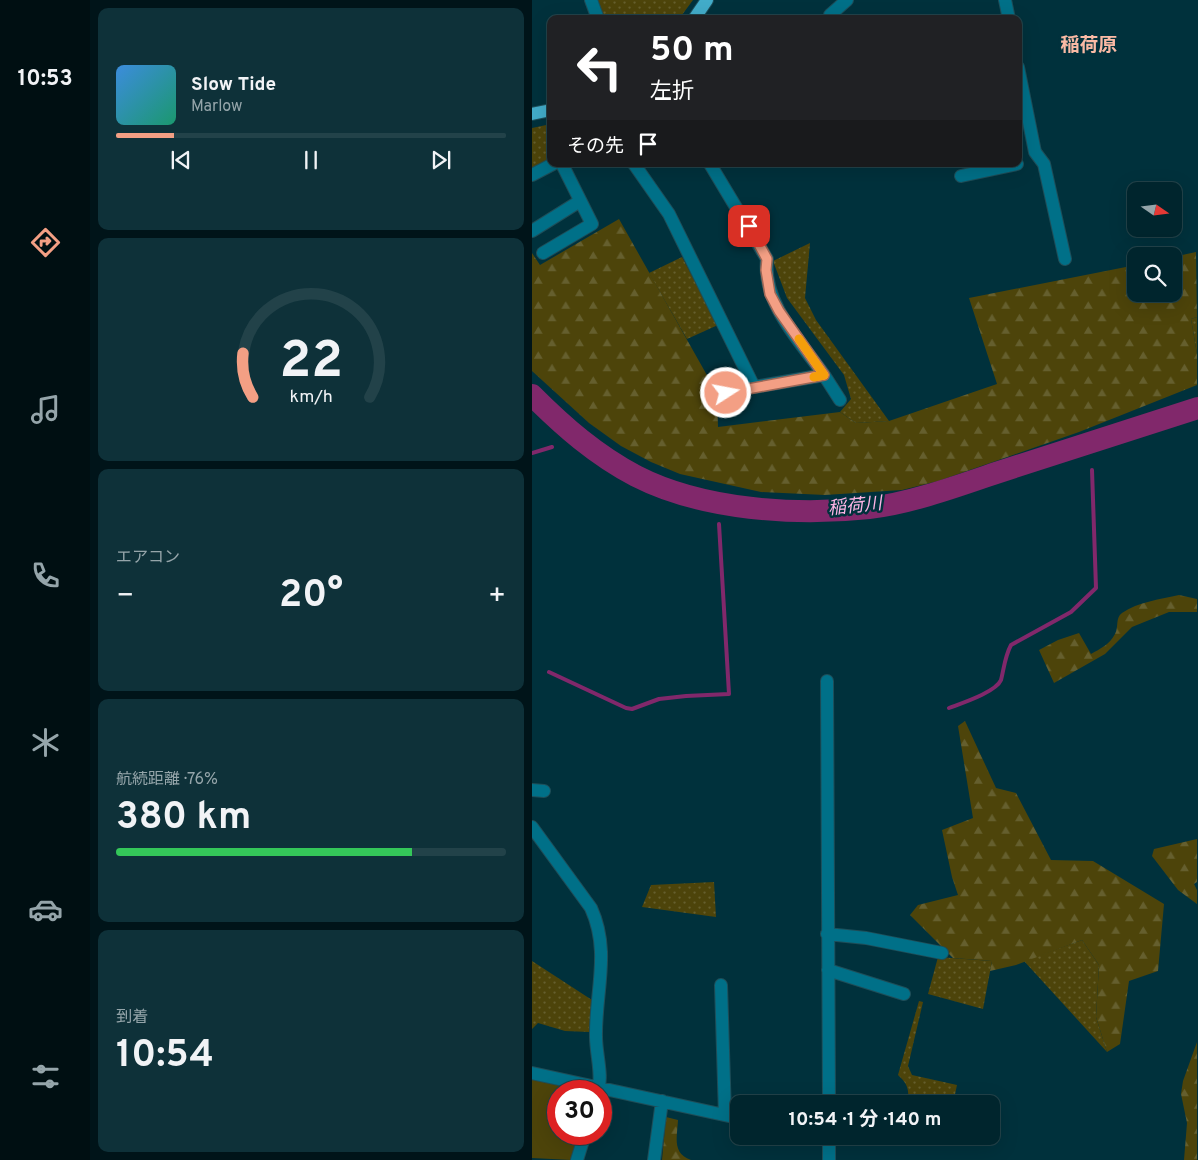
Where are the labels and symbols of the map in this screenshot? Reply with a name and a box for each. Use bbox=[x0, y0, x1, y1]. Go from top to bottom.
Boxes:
district label: 稲荷原 bbox=[1060, 34, 1118, 58]
north arrow bbox=[1127, 182, 1182, 238]
pin bbox=[728, 205, 770, 247]
position arrow bbox=[699, 366, 751, 418]
water label: 稲荷川 bbox=[827, 493, 885, 521]
speed limit sign: 30 bbox=[547, 1080, 612, 1145]

